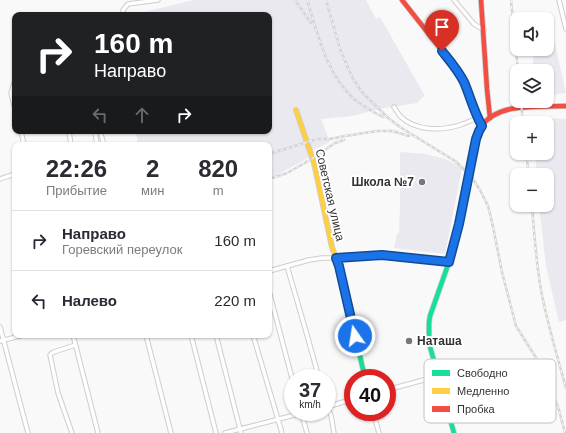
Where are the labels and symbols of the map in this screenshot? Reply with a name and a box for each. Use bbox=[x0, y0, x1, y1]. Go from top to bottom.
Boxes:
pin bbox=[425, 10, 459, 51]
street label: Советская улица bbox=[313, 148, 347, 243]
place label: Школа №7 bbox=[351, 175, 414, 189]
marker: Школа №7 bbox=[417, 177, 427, 187]
position arrow bbox=[334, 315, 376, 357]
place label: Наташа bbox=[417, 334, 462, 348]
marker: Наташа bbox=[404, 336, 414, 346]
legend bbox=[424, 359, 556, 423]
text: Свободно bbox=[457, 367, 508, 379]
speed limit sign: 40 bbox=[344, 369, 396, 421]
text: Медленно bbox=[457, 385, 509, 397]
text: Пробка bbox=[457, 403, 495, 415]

